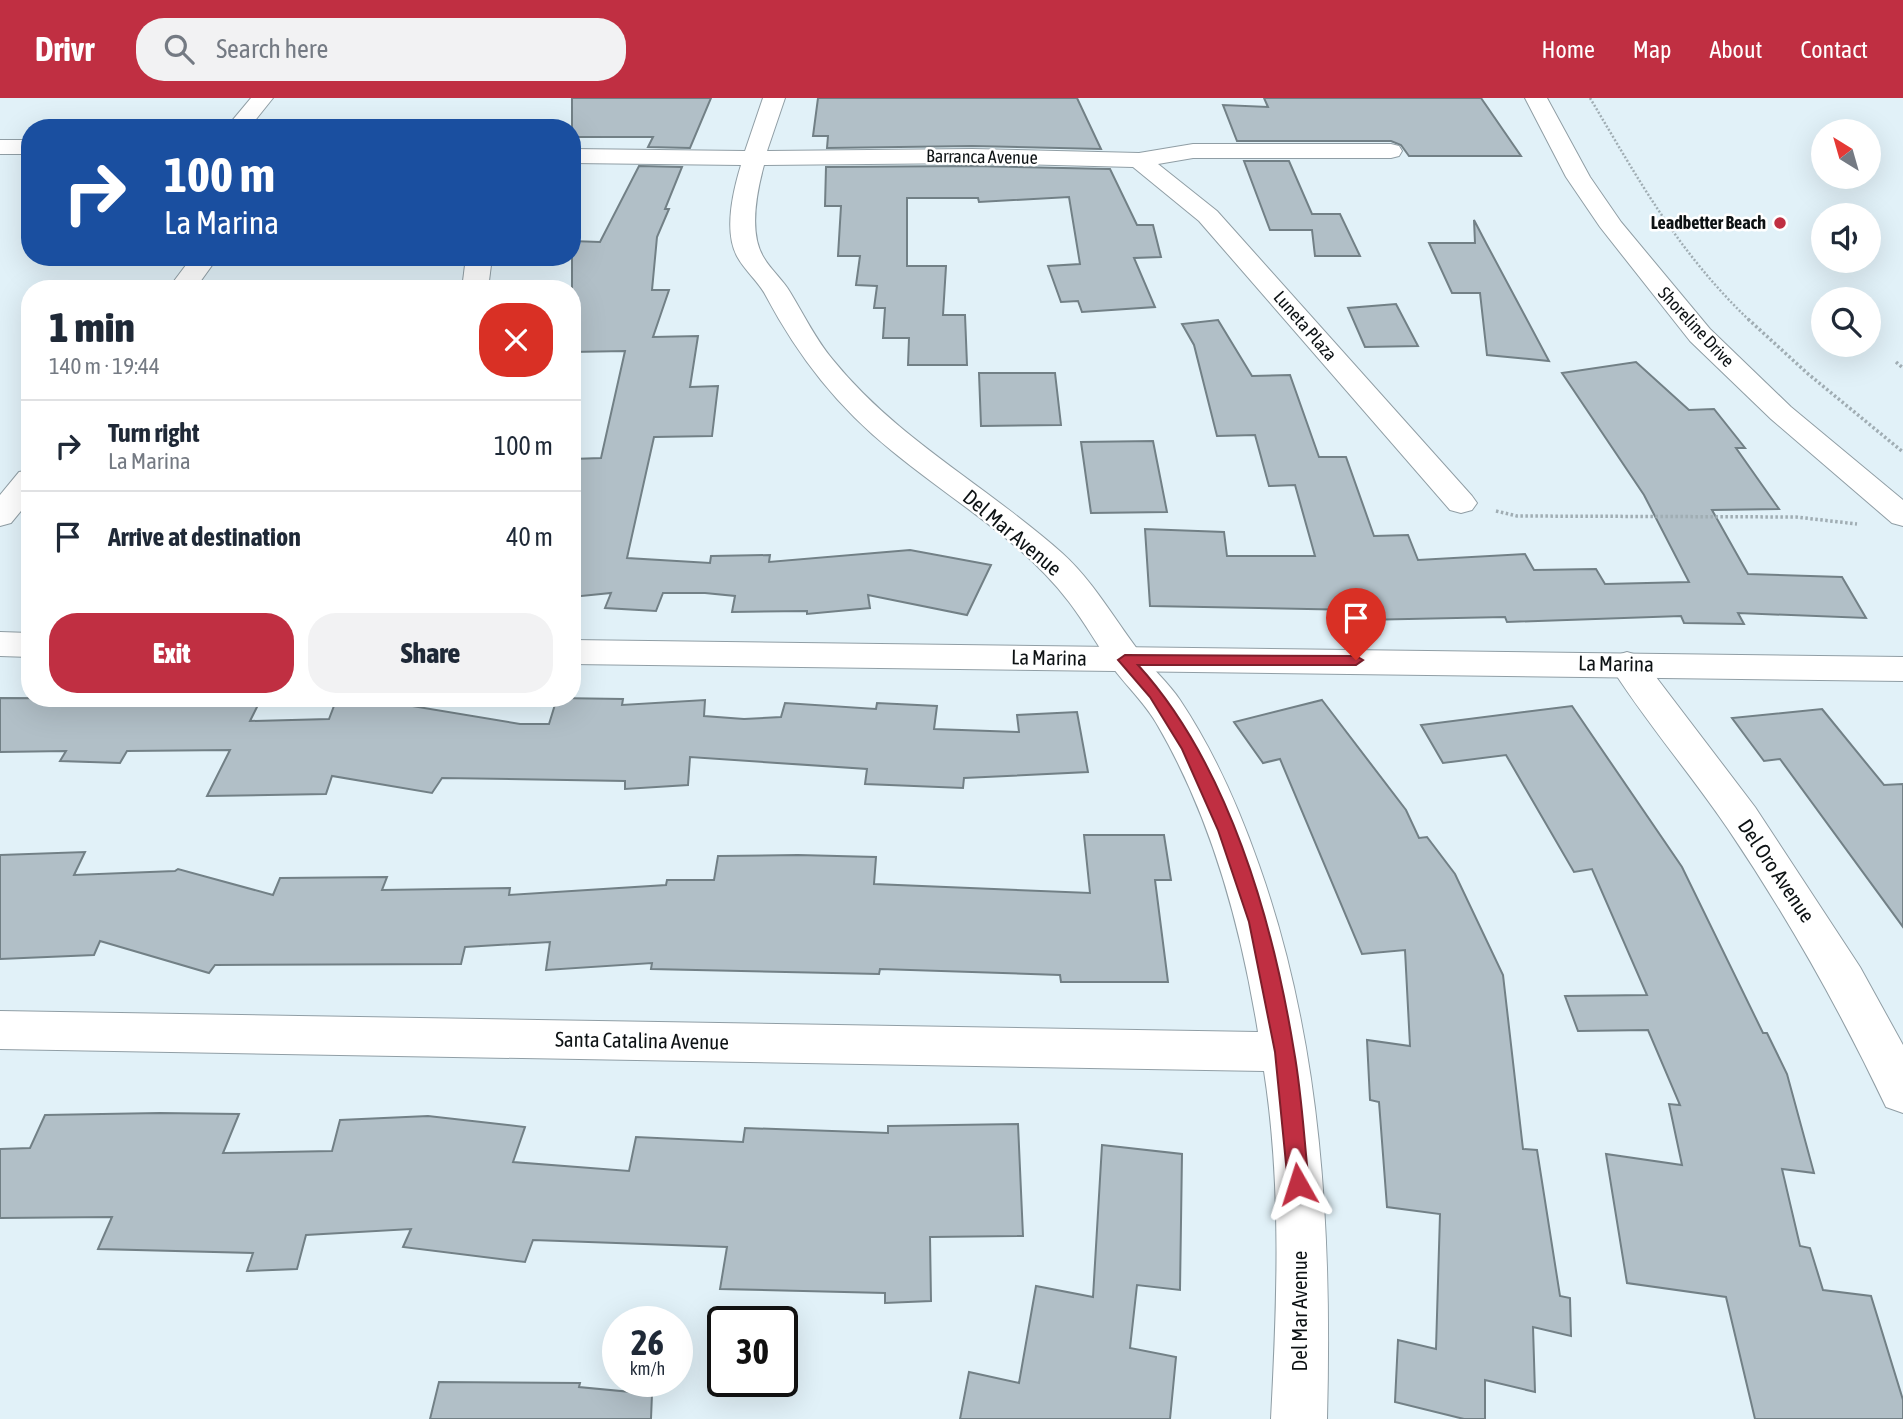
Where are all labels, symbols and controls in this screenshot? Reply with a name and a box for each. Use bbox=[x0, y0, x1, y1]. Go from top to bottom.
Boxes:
search box bbox=[136, 18, 626, 81]
text: Drivr bbox=[35, 30, 94, 68]
icon: search bbox=[160, 30, 198, 68]
text: Search here bbox=[216, 34, 328, 64]
text: Home bbox=[1541, 36, 1595, 63]
text: Map bbox=[1633, 36, 1671, 63]
text: About bbox=[1709, 36, 1762, 63]
text: Contact bbox=[1800, 36, 1868, 63]
north arrow bbox=[1811, 119, 1881, 189]
map controls bbox=[1811, 119, 1881, 357]
street label: Barranca Avenue bbox=[926, 145, 1038, 168]
text: 100 m bbox=[164, 146, 275, 202]
icon: right bbox=[49, 147, 140, 238]
button: sound bbox=[1811, 203, 1881, 273]
text: La Marina bbox=[164, 204, 279, 241]
place label: Leadbetter Beach bbox=[1651, 212, 1766, 233]
marker: Leadbetter Beach bbox=[1772, 215, 1788, 231]
street label: Shoreline Drive bbox=[1654, 282, 1739, 371]
street label: Luneta Plaza bbox=[1269, 287, 1341, 365]
button: search bbox=[1811, 287, 1881, 357]
text: 1 min bbox=[49, 303, 135, 351]
button: close bbox=[479, 303, 553, 377]
text: 140 m · 19:44 bbox=[49, 353, 160, 379]
text: Turn right bbox=[108, 418, 199, 448]
icon: right bbox=[49, 427, 87, 465]
text: 100 m bbox=[494, 431, 553, 461]
text: La Marina bbox=[108, 448, 191, 474]
street label: Del Mar Avenue bbox=[959, 484, 1067, 580]
icon: arrive bbox=[49, 518, 87, 556]
text: Arrive at destination bbox=[108, 522, 301, 552]
text: 40 m bbox=[506, 522, 553, 552]
pin bbox=[1326, 588, 1386, 660]
icon: arrive bbox=[1337, 599, 1375, 637]
button: Exit bbox=[49, 613, 294, 693]
button: Share bbox=[308, 613, 553, 693]
street label: La Marina bbox=[1011, 644, 1087, 670]
street label: La Marina bbox=[1578, 650, 1654, 676]
street label: Del Oro Avenue bbox=[1734, 814, 1820, 927]
street label: Santa Catalina Avenue bbox=[555, 1026, 729, 1054]
position arrow bbox=[1261, 1147, 1335, 1221]
street label: Del Mar Avenue bbox=[1287, 1251, 1311, 1371]
speed limit sign: 30 bbox=[707, 1306, 798, 1397]
text: 26 bbox=[631, 1322, 664, 1362]
text: km/h bbox=[630, 1358, 665, 1379]

